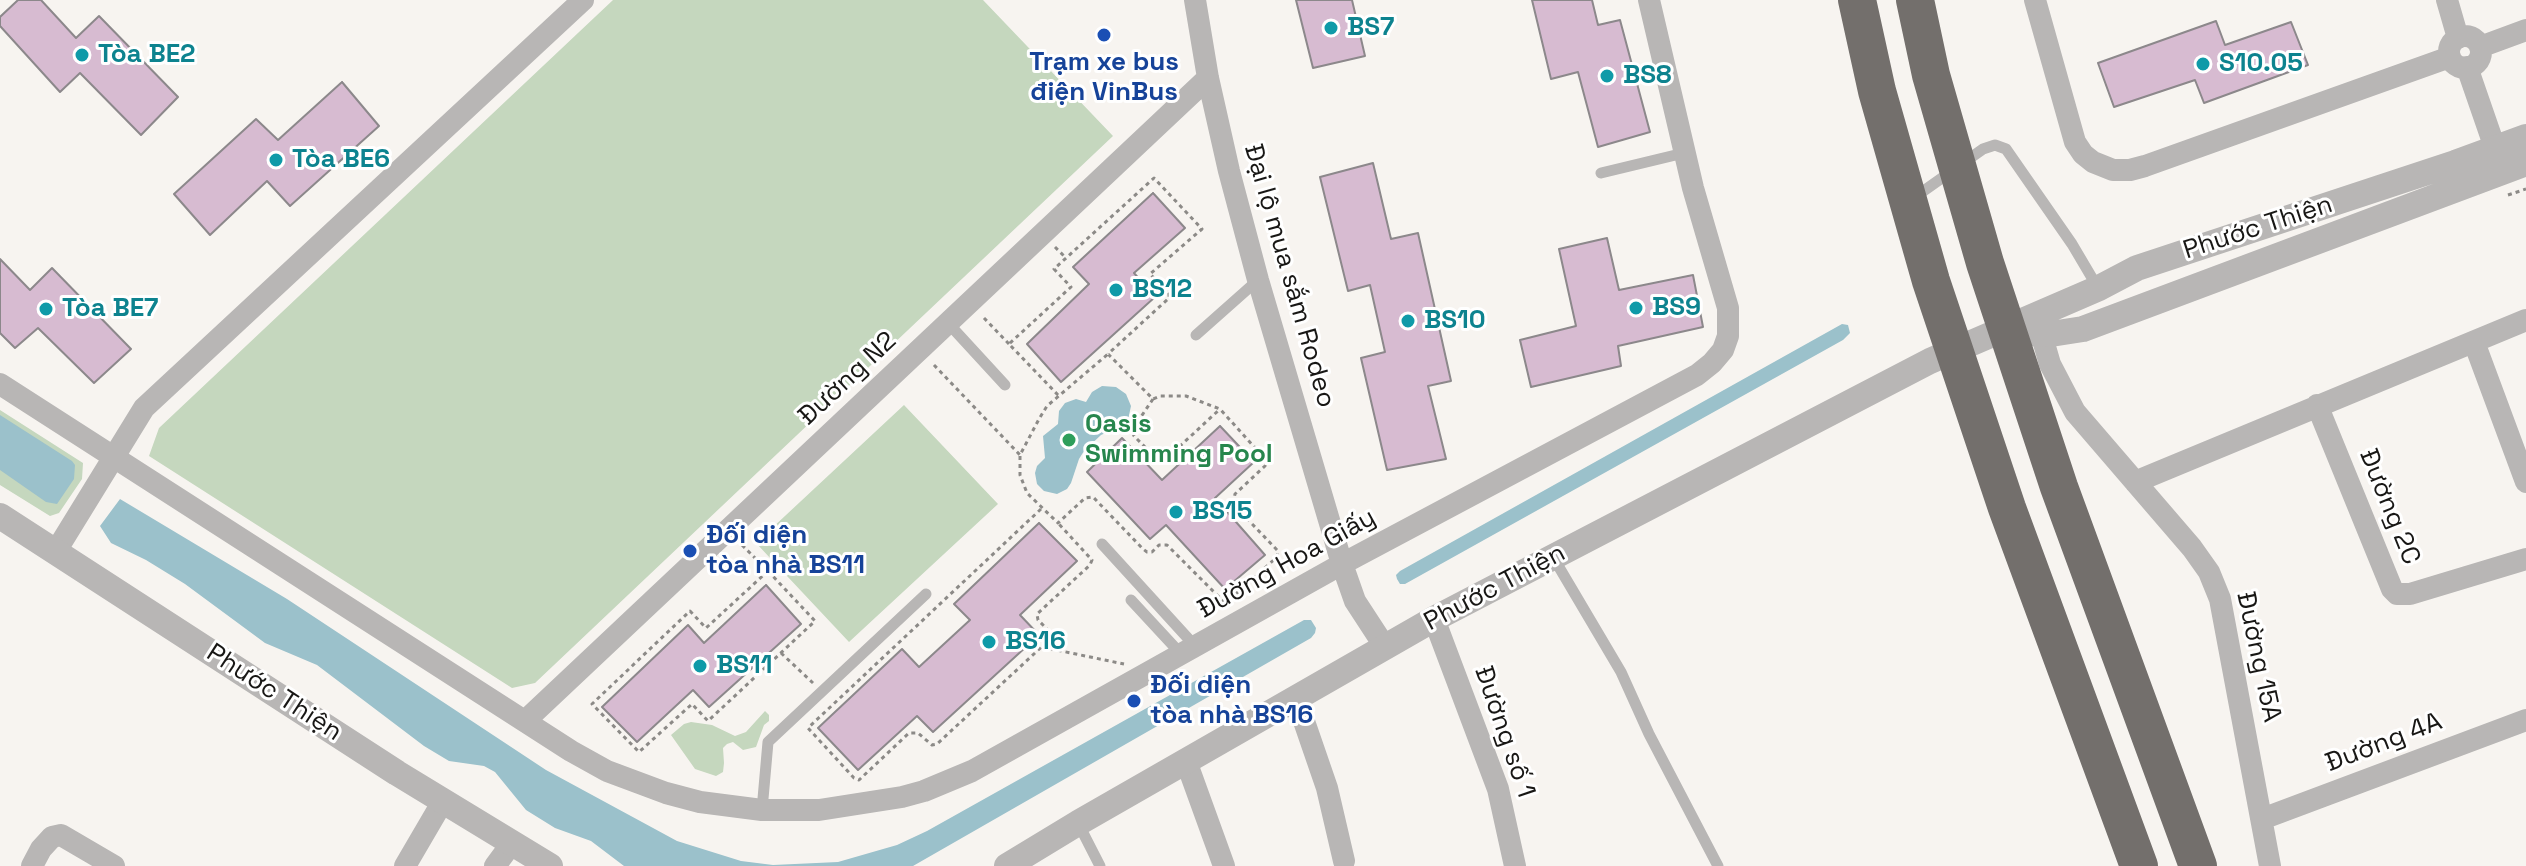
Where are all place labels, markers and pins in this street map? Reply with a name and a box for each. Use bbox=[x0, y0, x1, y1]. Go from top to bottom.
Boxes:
place label: BS7 bbox=[1347, 12, 1394, 44]
marker: BS7 bbox=[1322, 19, 1340, 37]
marker: Trạm xe bus điện VinBus bbox=[1095, 26, 1113, 44]
place label: Tòa BE2 bbox=[98, 39, 195, 71]
marker: Tòa BE2 bbox=[73, 46, 91, 64]
place label: Trạm xe bus điện VinBus bbox=[1029, 47, 1179, 108]
place label: S10.05 bbox=[2219, 48, 2303, 80]
marker: S10.05 bbox=[2194, 55, 2212, 73]
place label: BS8 bbox=[1623, 60, 1672, 92]
marker: BS8 bbox=[1598, 67, 1616, 85]
place label: Tòa BE6 bbox=[292, 144, 390, 176]
marker: Tòa BE6 bbox=[267, 151, 285, 169]
place label: BS12 bbox=[1132, 274, 1192, 306]
marker: BS12 bbox=[1107, 281, 1125, 299]
place label: BS9 bbox=[1652, 292, 1701, 324]
place label: Tòa BE7 bbox=[62, 293, 158, 325]
marker: BS9 bbox=[1627, 299, 1645, 317]
marker: Tòa BE7 bbox=[37, 300, 55, 318]
place label: BS10 bbox=[1424, 305, 1486, 337]
marker: BS10 bbox=[1399, 312, 1417, 330]
place label: Oasis Swimming Pool bbox=[1085, 409, 1273, 470]
marker: Oasis Swimming Pool bbox=[1060, 431, 1078, 449]
place label: BS15 bbox=[1192, 496, 1252, 528]
marker: BS15 bbox=[1167, 503, 1185, 521]
place label: Đối diện tòa nhà BS11 bbox=[706, 520, 865, 582]
marker: Đối diện tòa nhà BS11 bbox=[681, 542, 699, 560]
place label: BS16 bbox=[1005, 626, 1066, 658]
marker: BS16 bbox=[980, 633, 998, 651]
place label: BS11 bbox=[716, 650, 773, 682]
marker: BS11 bbox=[691, 657, 709, 675]
place label: Đối diện tòa nhà BS16 bbox=[1150, 670, 1313, 732]
marker: Đối diện tòa nhà BS16 bbox=[1125, 692, 1143, 710]

